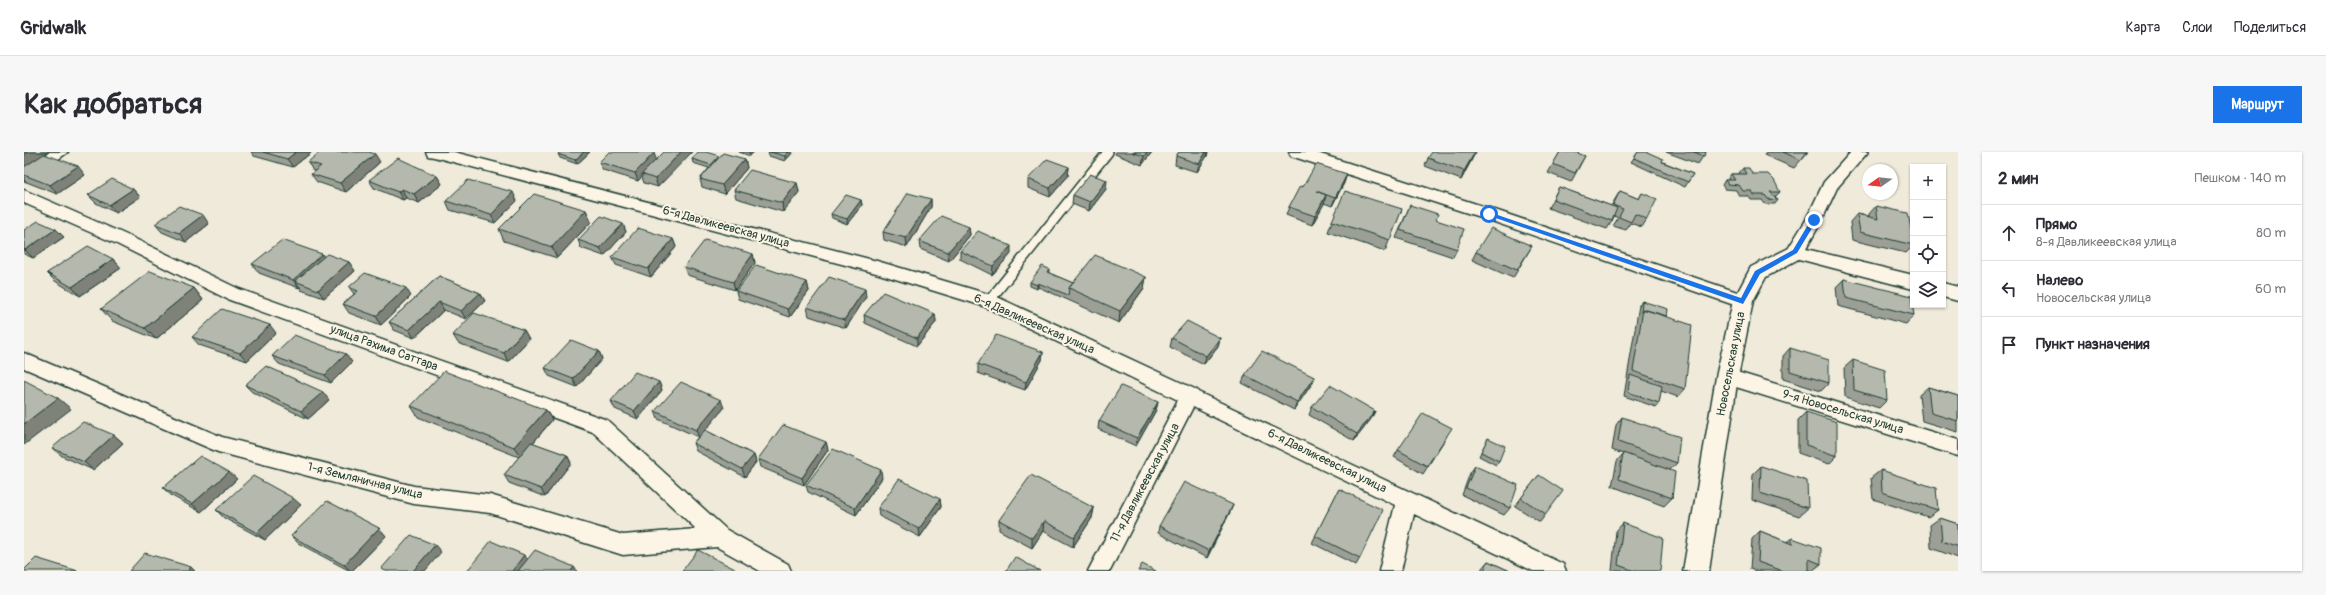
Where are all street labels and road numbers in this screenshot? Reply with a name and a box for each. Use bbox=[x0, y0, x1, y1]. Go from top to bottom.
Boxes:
street label: 6-я Давликеевская улица bbox=[661, 203, 791, 251]
street label: 6-я Давликеевская улица bbox=[971, 291, 1097, 358]
street label: Новосельская улица bbox=[1714, 310, 1749, 418]
street label: улица Рахима Саттара bbox=[327, 321, 440, 375]
street label: 9-я Новосельская улица bbox=[1781, 386, 1906, 438]
street label: 11-я Давликеевская улица bbox=[1107, 420, 1183, 545]
street label: 6-я Давликеевская улица bbox=[1265, 426, 1389, 497]
street label: 1-я Земляничная улица bbox=[306, 459, 425, 503]

